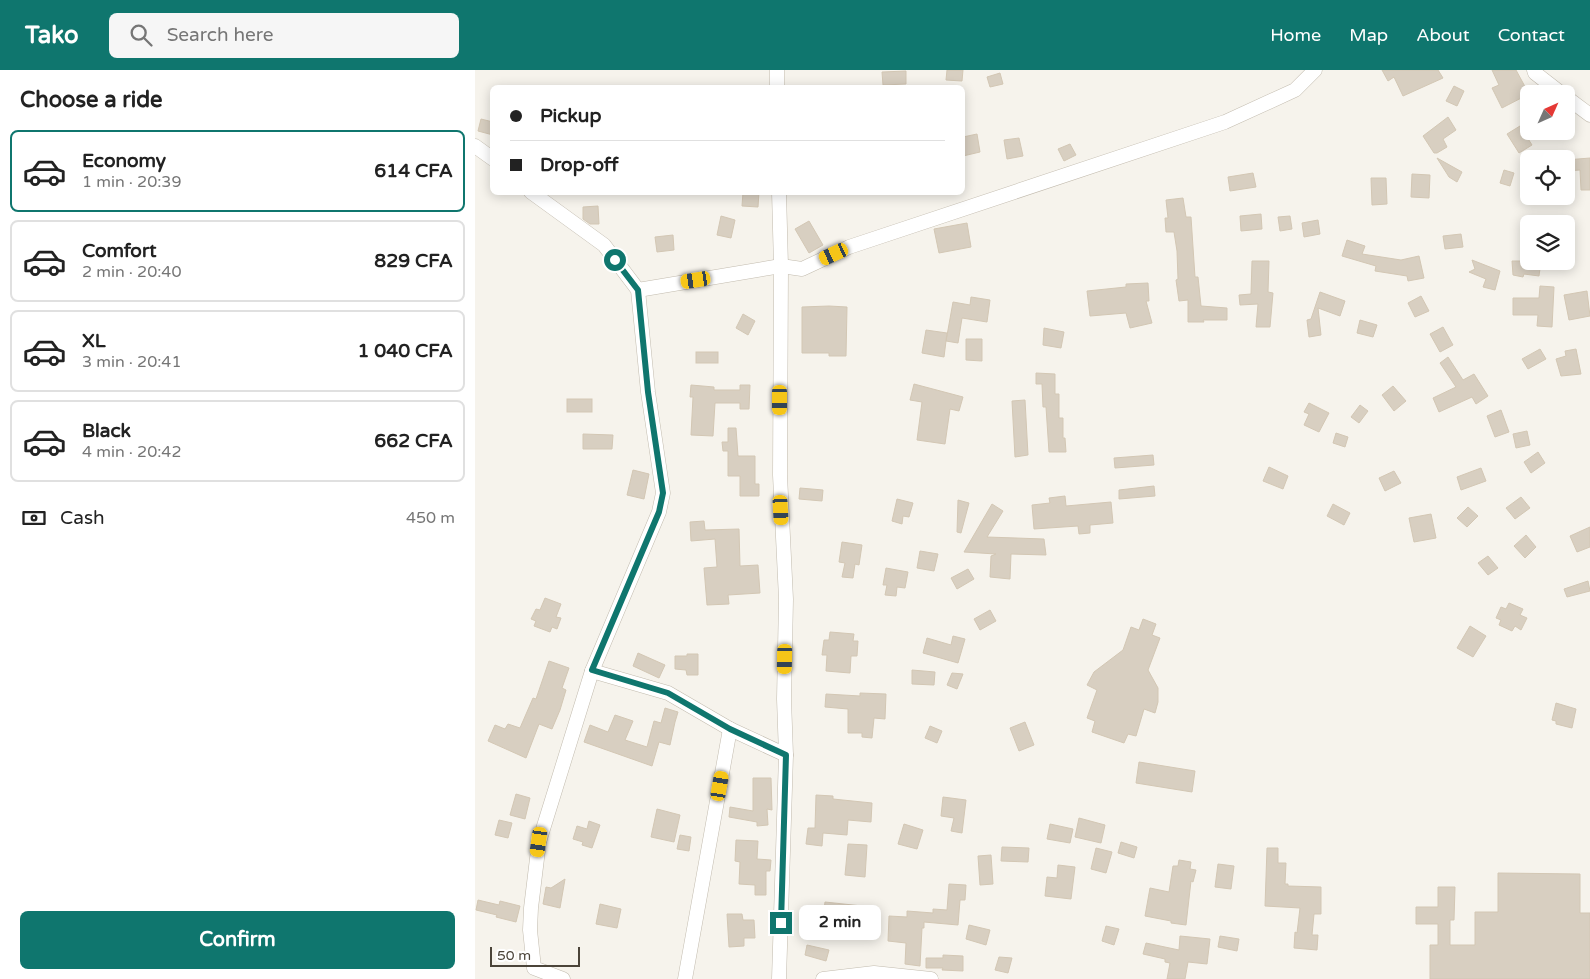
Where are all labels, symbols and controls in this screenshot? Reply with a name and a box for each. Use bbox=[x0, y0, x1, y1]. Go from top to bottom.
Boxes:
search box bbox=[109, 13, 459, 58]
text: Tako bbox=[25, 21, 79, 50]
icon: search bbox=[127, 21, 155, 49]
text: Search here bbox=[167, 24, 273, 46]
text: Home bbox=[1270, 24, 1321, 46]
text: Map bbox=[1349, 24, 1388, 46]
text: About bbox=[1416, 24, 1470, 46]
text: Contact bbox=[1498, 24, 1565, 46]
north arrow bbox=[1520, 85, 1575, 140]
map controls bbox=[1520, 85, 1575, 270]
text: Choose a ride bbox=[20, 87, 163, 113]
text: Pickup bbox=[540, 105, 601, 127]
icon: car bbox=[22, 149, 67, 194]
text: Economy bbox=[82, 150, 166, 172]
button: locate bbox=[1520, 150, 1575, 205]
text: Drop-off bbox=[540, 154, 619, 176]
text: 614 CFA bbox=[374, 160, 453, 182]
text: 1 min · 20:39 bbox=[82, 172, 181, 192]
button: layers bbox=[1520, 215, 1575, 270]
icon: car bbox=[22, 239, 67, 284]
text: Comfort bbox=[82, 240, 156, 262]
car bbox=[817, 241, 850, 267]
route start bbox=[604, 249, 626, 271]
text: 829 CFA bbox=[374, 250, 453, 272]
text: 2 min · 20:40 bbox=[82, 262, 181, 282]
car bbox=[680, 270, 711, 290]
icon: car bbox=[22, 329, 67, 374]
text: XL bbox=[82, 330, 106, 352]
text: 1 040 CFA bbox=[357, 340, 453, 362]
text: 3 min · 20:41 bbox=[82, 352, 181, 372]
car bbox=[772, 385, 787, 415]
icon: car bbox=[22, 419, 67, 464]
text: Black bbox=[82, 420, 131, 442]
text: 662 CFA bbox=[374, 430, 453, 452]
text: 4 min · 20:42 bbox=[82, 442, 181, 462]
car bbox=[772, 495, 789, 525]
icon: cash bbox=[20, 504, 48, 532]
text: Cash bbox=[60, 507, 105, 529]
text: 450 m bbox=[406, 508, 455, 528]
car bbox=[777, 644, 792, 674]
car bbox=[710, 770, 729, 802]
car bbox=[529, 826, 548, 858]
callout: 2 min bbox=[799, 906, 881, 940]
button: Confirm bbox=[20, 911, 455, 969]
route end bbox=[770, 912, 792, 934]
text: 2 min bbox=[819, 912, 861, 932]
scale bar bbox=[490, 944, 580, 967]
text: 50 m bbox=[497, 947, 531, 964]

